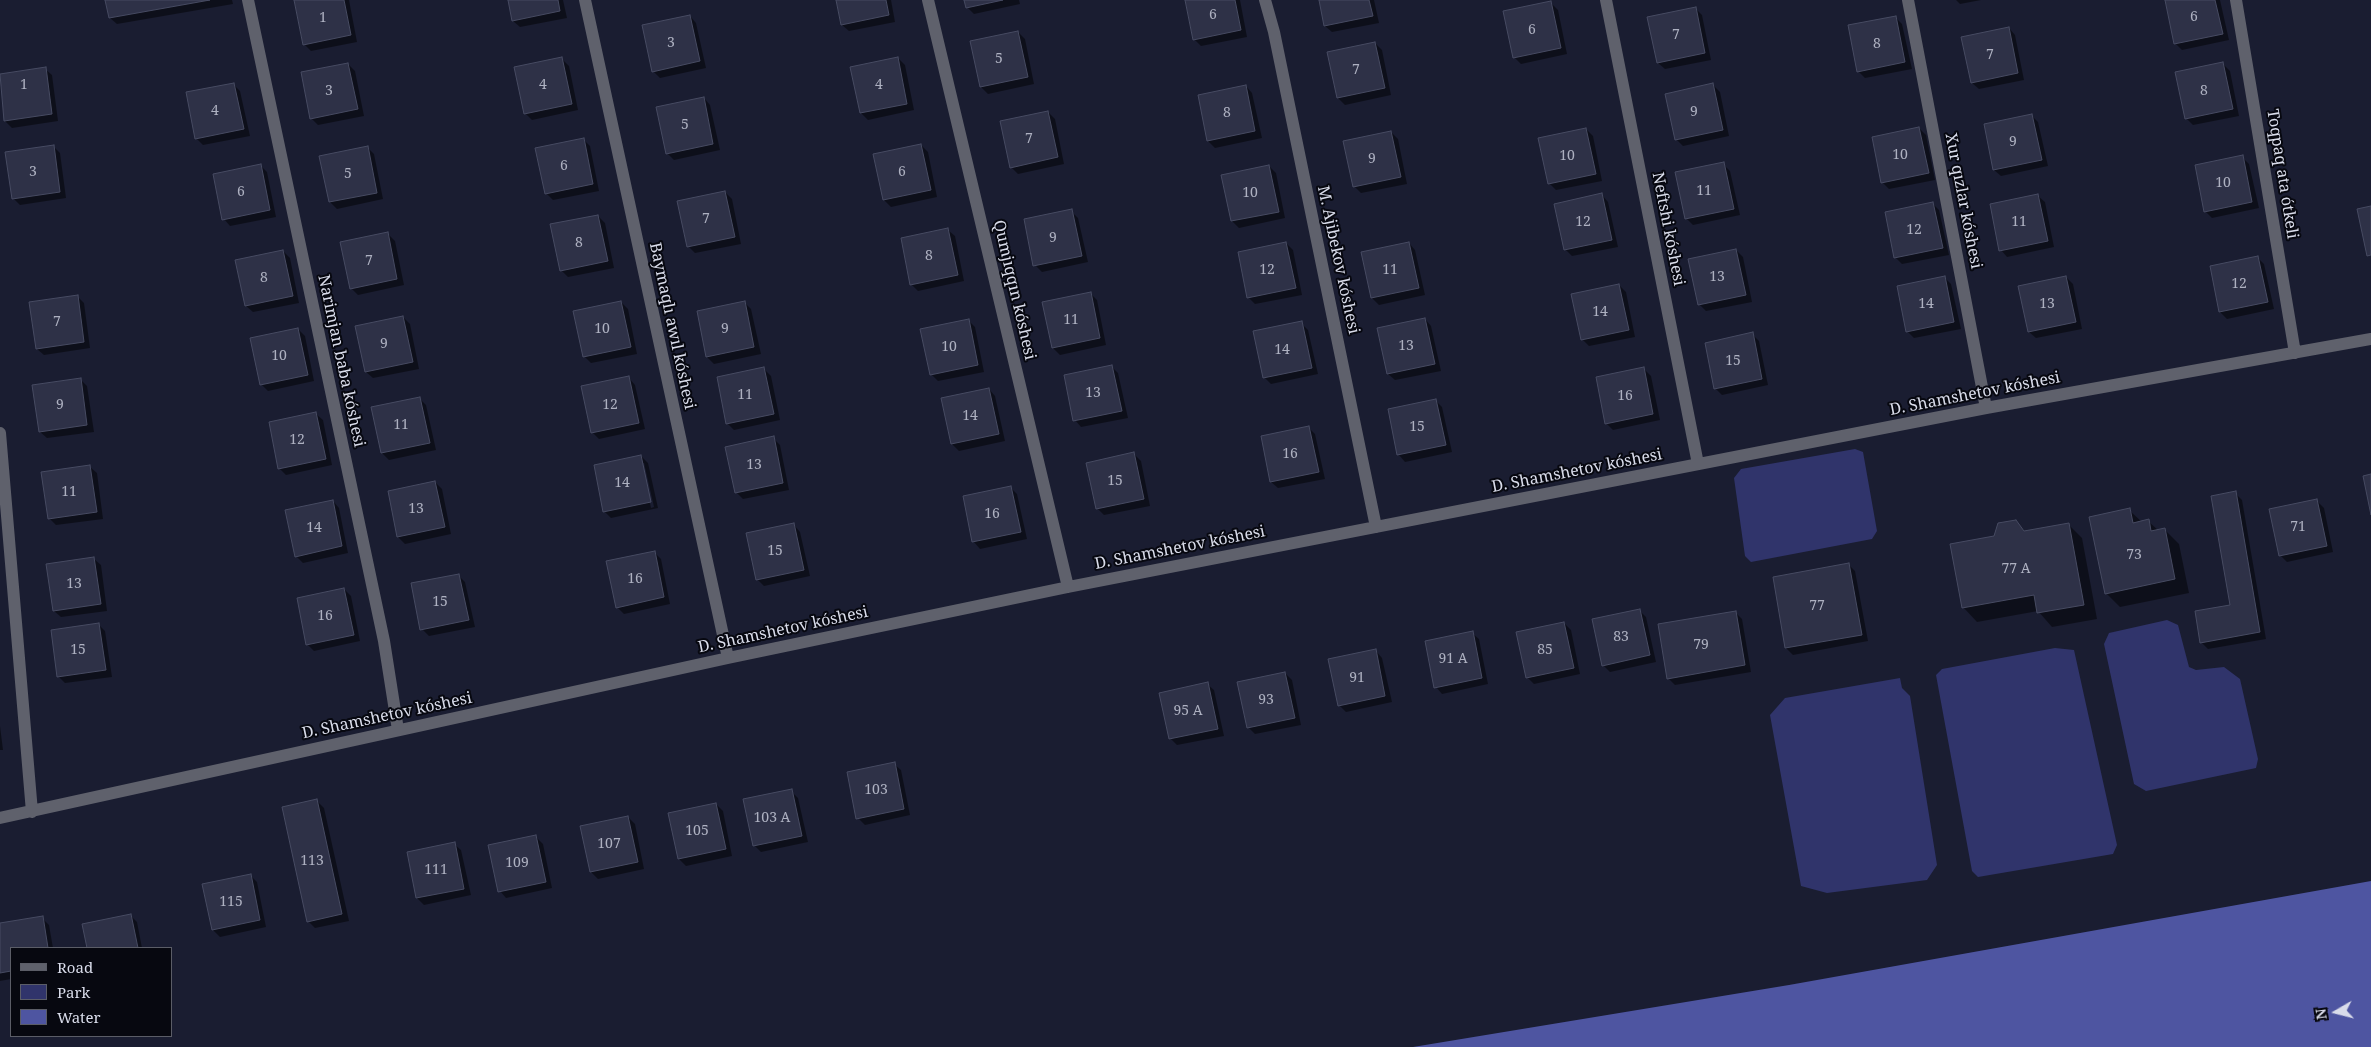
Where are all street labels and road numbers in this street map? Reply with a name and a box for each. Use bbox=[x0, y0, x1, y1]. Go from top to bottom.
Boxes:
street label: Toqpaq ata ótkeli bbox=[2262, 108, 2302, 240]
street label: Xur qızlar kóshesi bbox=[1940, 132, 1986, 270]
street label: Neftshi kóshesi bbox=[1648, 170, 1688, 288]
street label: M. Ajibekov kóshesi bbox=[1313, 184, 1363, 336]
street label: Qumjıqqın kóshesi bbox=[989, 218, 1039, 362]
street label: Baymaqlı awıl kóshesi bbox=[645, 241, 699, 411]
street label: Narimjan baba kóshesi bbox=[313, 273, 369, 449]
street label: D. Shamshetov kóshesi bbox=[1888, 368, 2062, 420]
street label: D. Shamshetov kóshesi bbox=[1490, 445, 1664, 497]
street label: D. Shamshetov kóshesi bbox=[1093, 522, 1267, 574]
street label: D. Shamshetov kóshesi bbox=[696, 603, 870, 657]
street label: D. Shamshetov kóshesi bbox=[300, 689, 474, 743]

